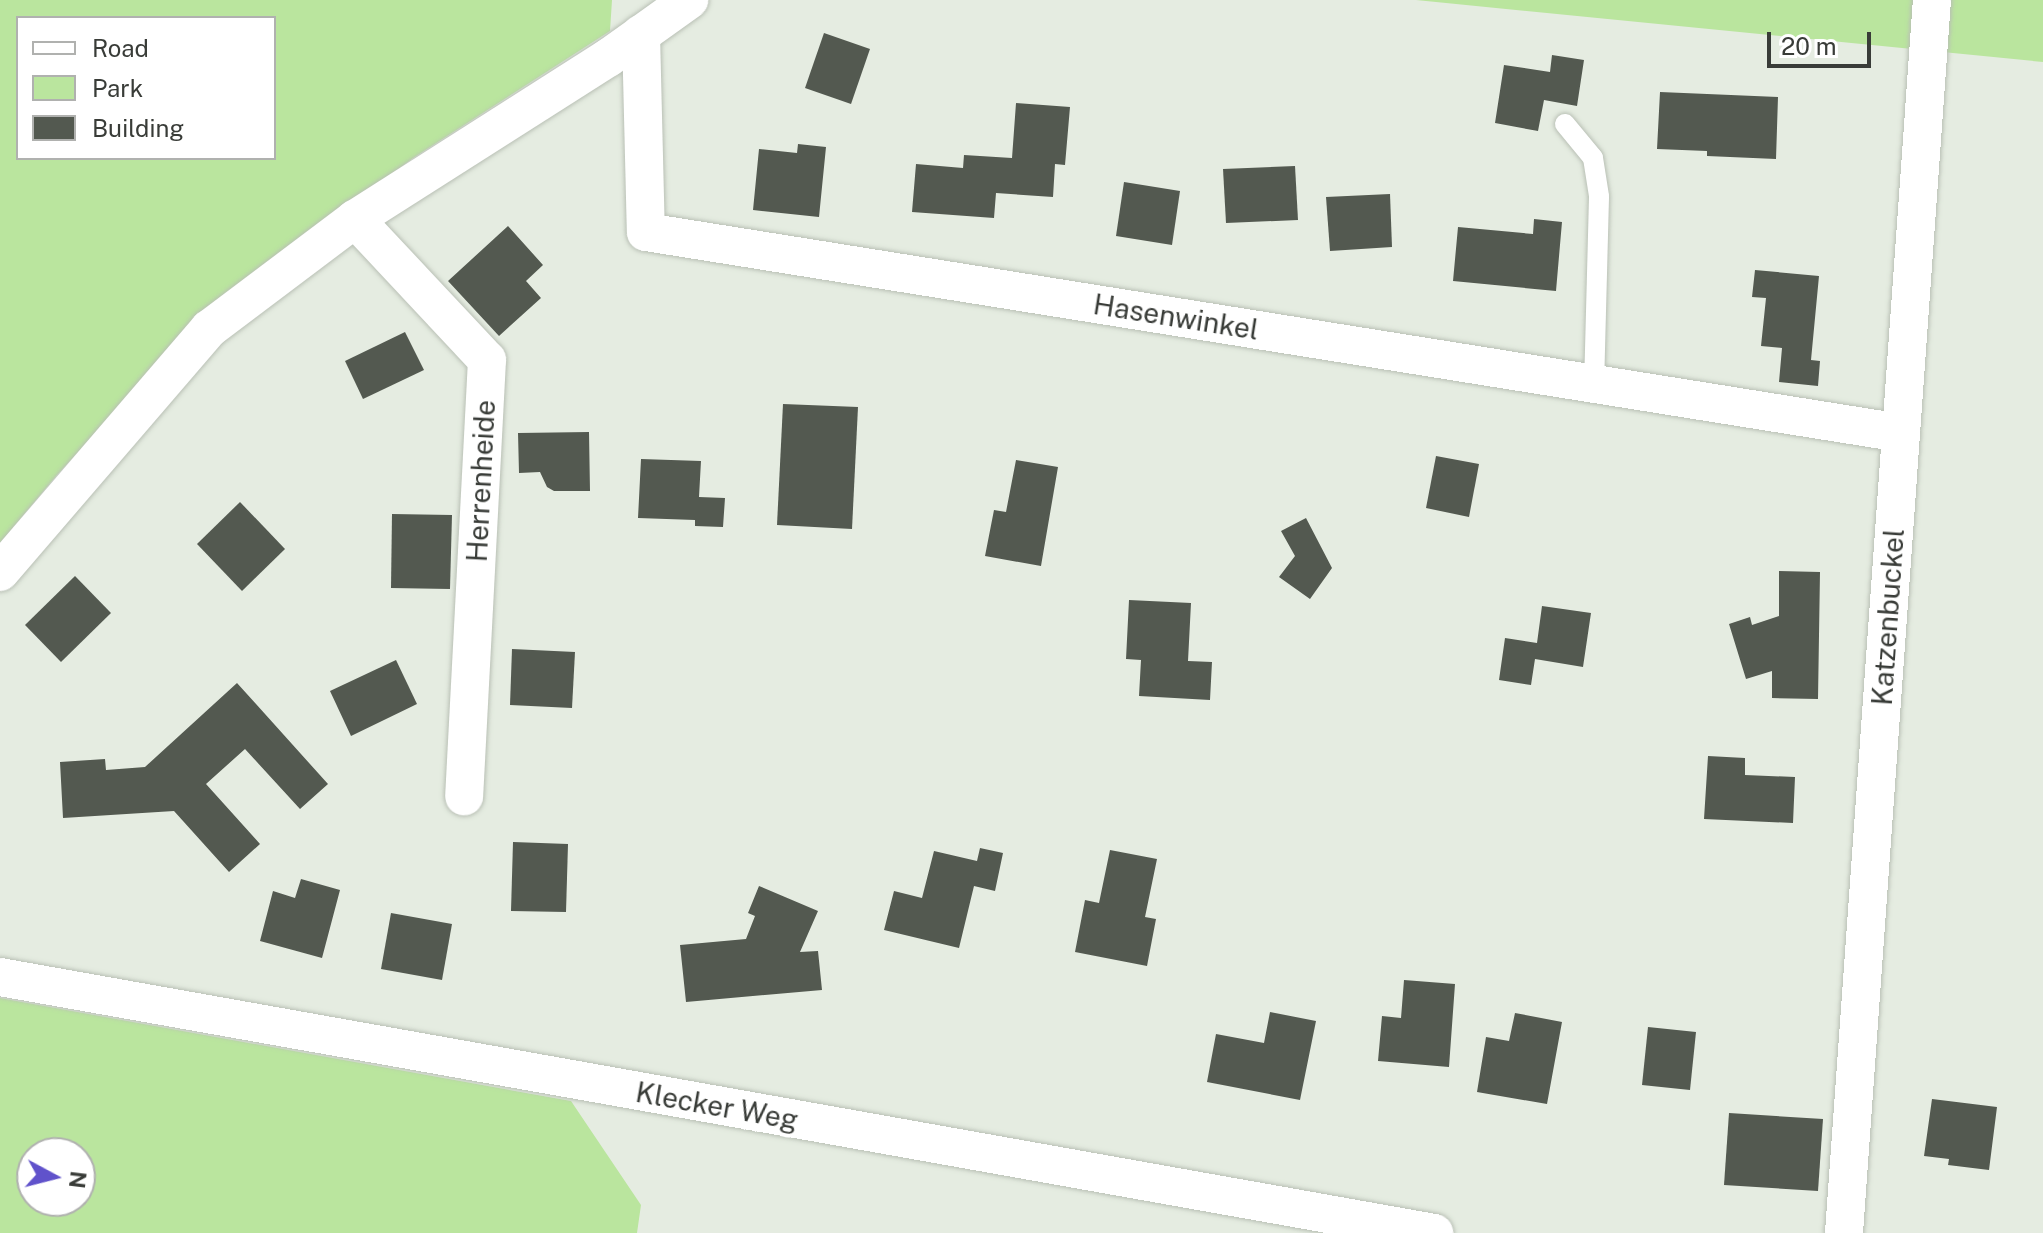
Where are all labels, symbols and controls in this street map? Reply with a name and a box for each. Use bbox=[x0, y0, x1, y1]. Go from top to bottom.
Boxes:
legend bbox=[16, 16, 276, 160]
scale bar bbox=[1771, 16, 1875, 66]
text: 20 m bbox=[1781, 32, 1837, 60]
text: Road bbox=[92, 34, 149, 62]
text: Park bbox=[92, 74, 143, 102]
text: Building bbox=[92, 114, 184, 142]
street label: Hasenwinkel bbox=[1091, 287, 1261, 347]
street label: Herrenheide bbox=[460, 399, 502, 563]
street label: Katzenbuckel bbox=[1865, 527, 1911, 707]
street label: Klecker Weg bbox=[633, 1075, 801, 1137]
north arrow bbox=[16, 1137, 96, 1217]
text: N bbox=[64, 1170, 92, 1190]

